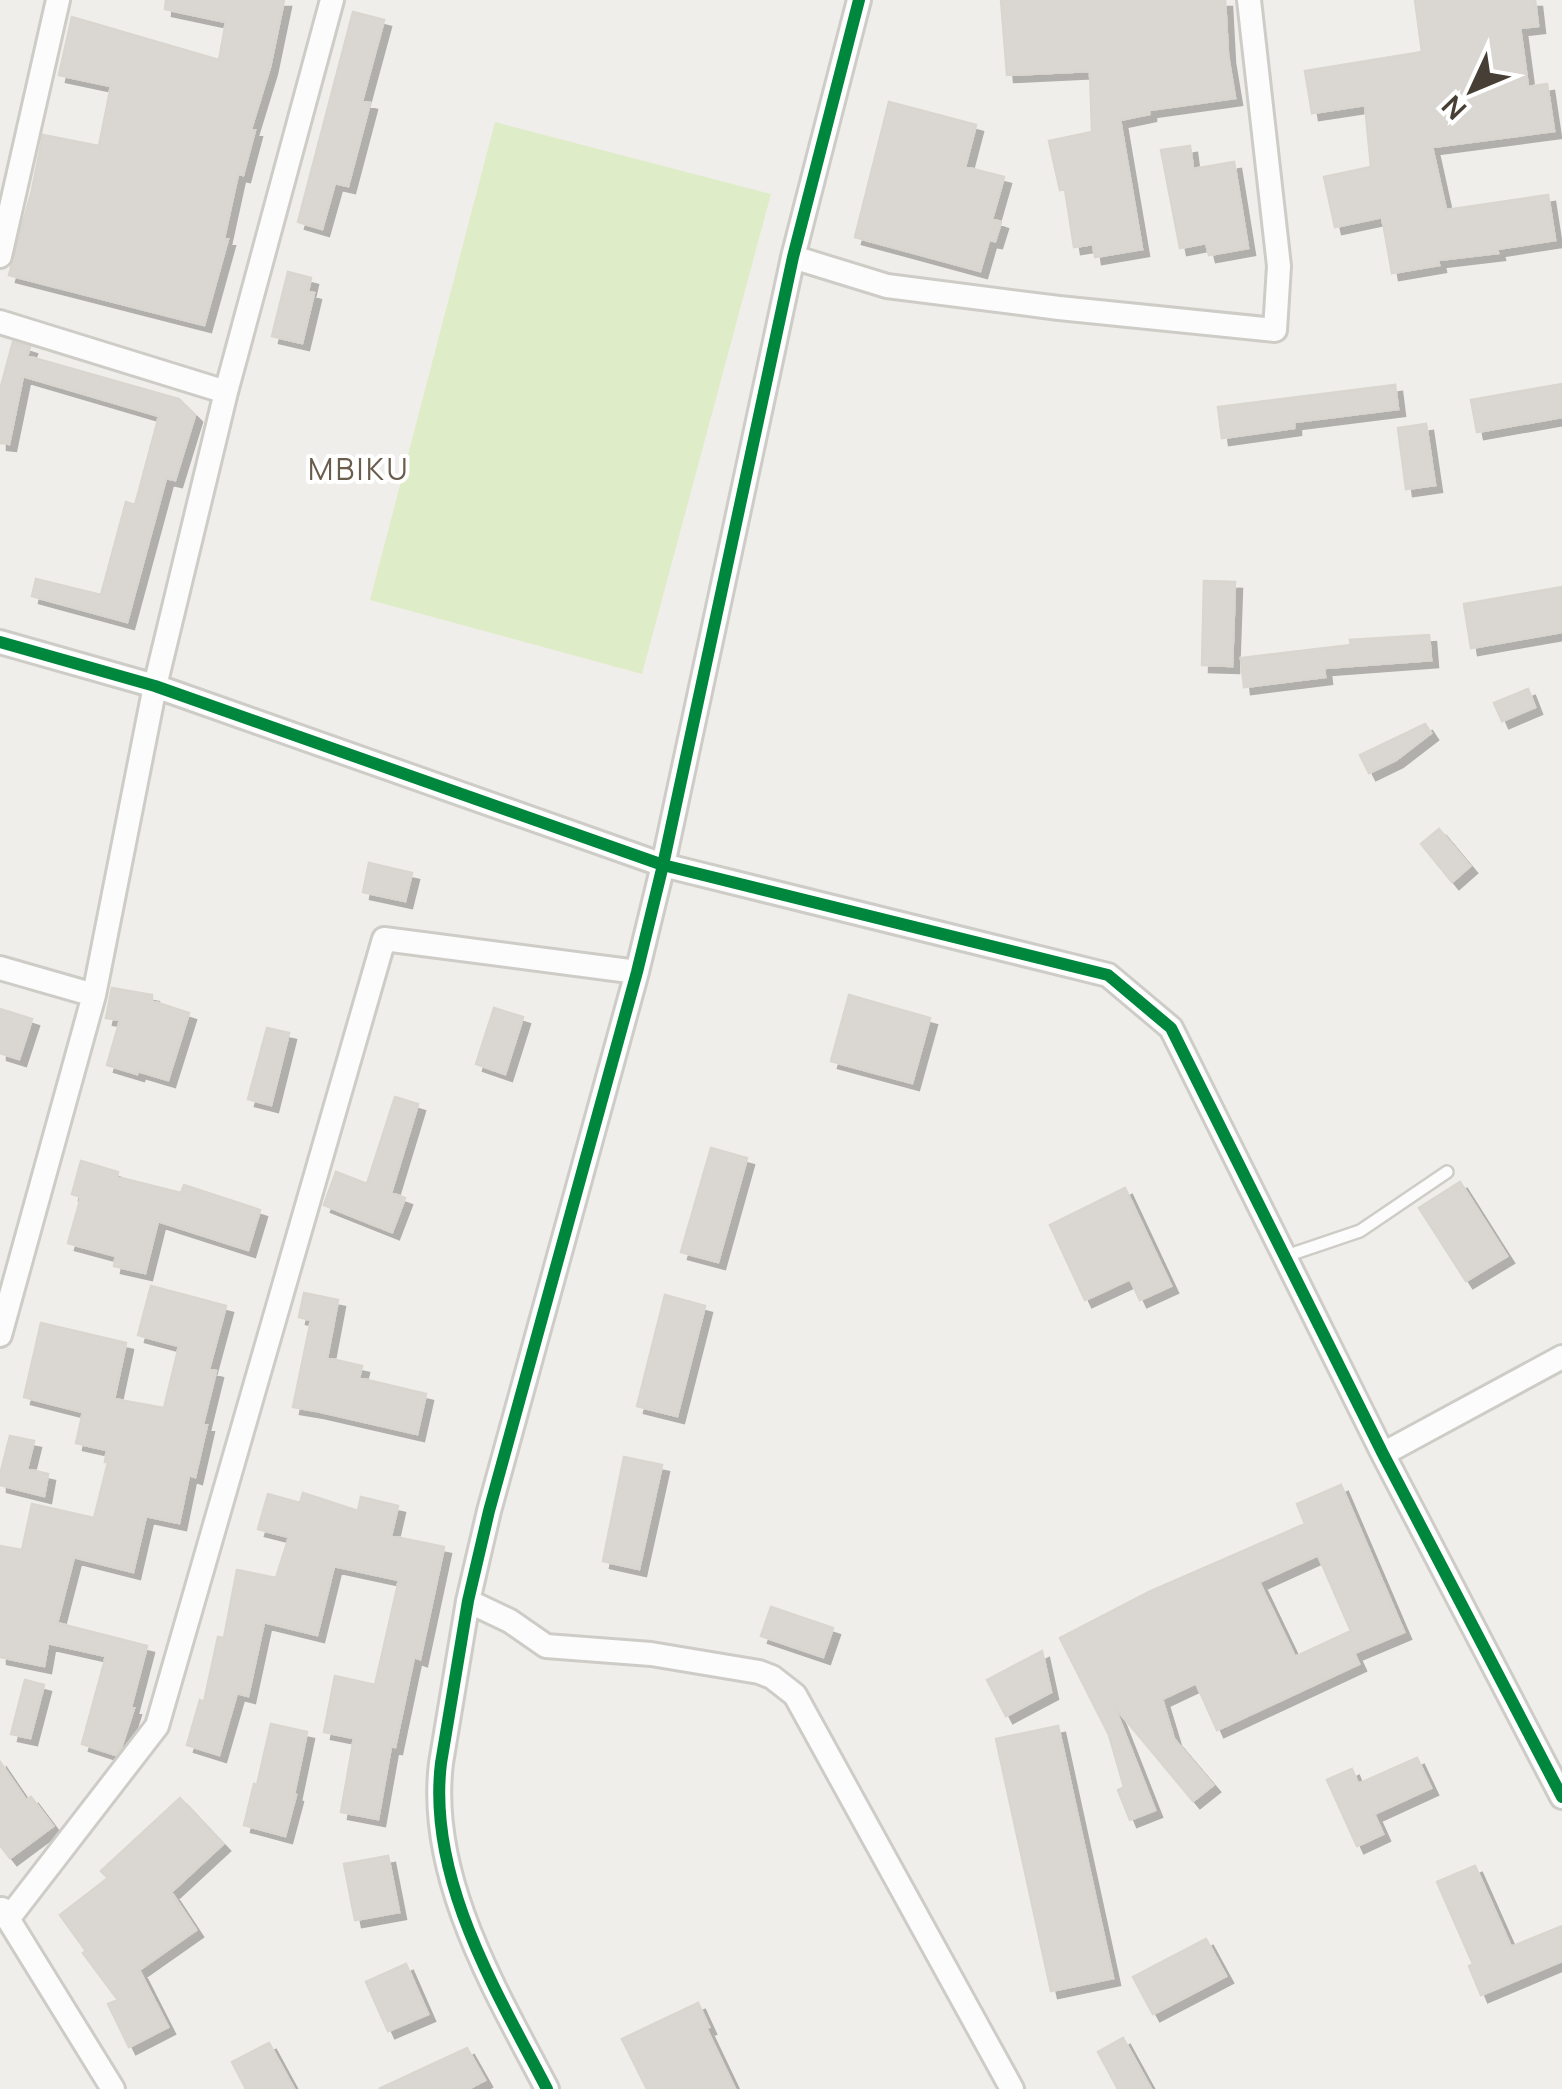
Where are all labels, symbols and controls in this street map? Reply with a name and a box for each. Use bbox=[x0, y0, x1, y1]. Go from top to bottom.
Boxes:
north arrow bbox=[1422, 40, 1522, 140]
text: N bbox=[1433, 88, 1474, 128]
district label: MBIKU bbox=[308, 448, 410, 489]

